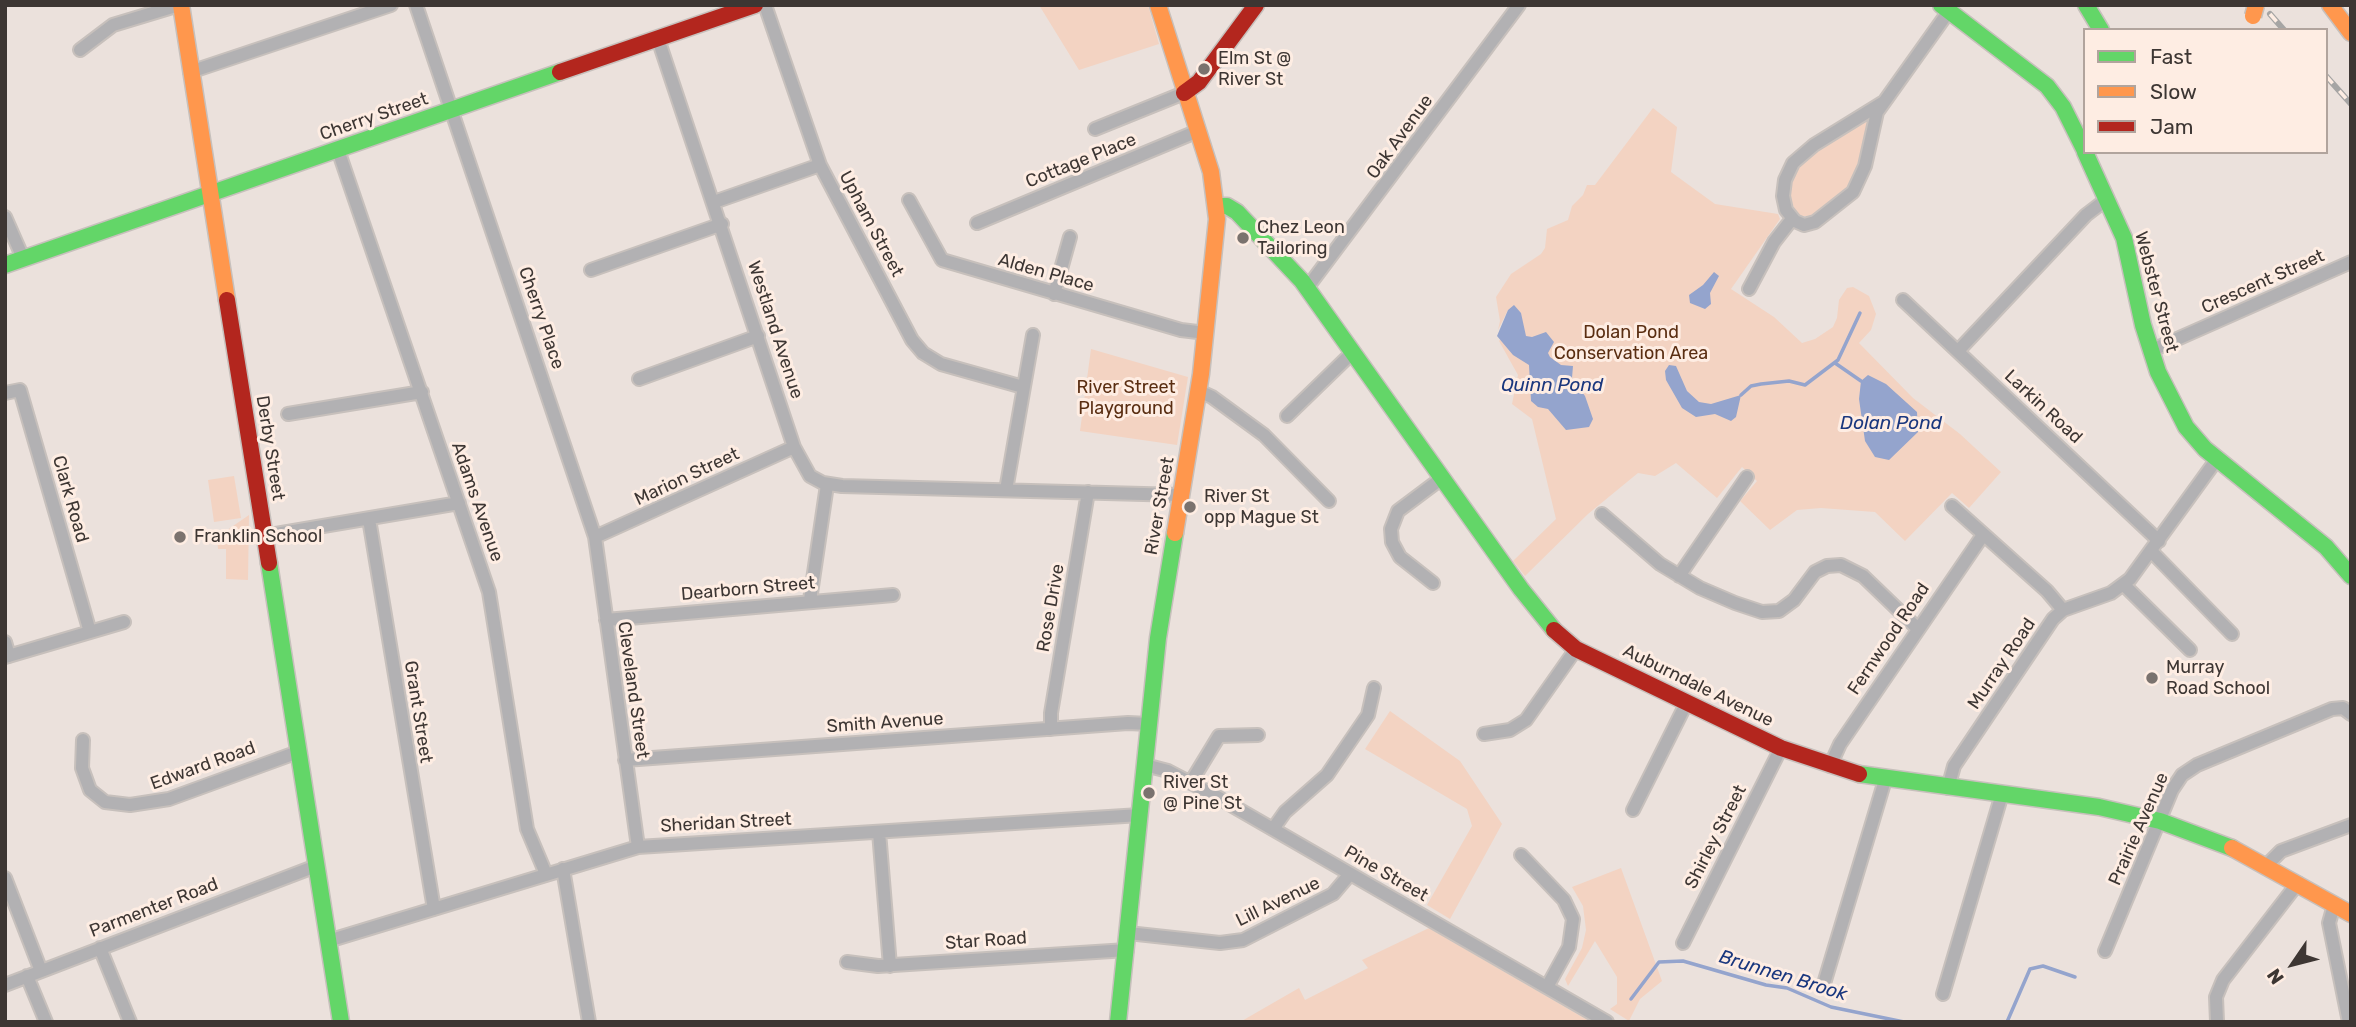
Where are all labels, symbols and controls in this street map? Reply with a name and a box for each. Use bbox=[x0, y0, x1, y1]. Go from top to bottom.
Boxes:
legend bbox=[2083, 28, 2328, 154]
text: Fast bbox=[2150, 44, 2192, 69]
place label: Elm St @ River St bbox=[1218, 48, 1291, 90]
marker: Elm St @ River St bbox=[1196, 61, 1212, 77]
text: Slow bbox=[2150, 79, 2197, 104]
street label: Cherry Street bbox=[317, 88, 431, 146]
street label: Oak Avenue bbox=[1362, 91, 1438, 183]
text: Jam bbox=[2150, 114, 2194, 139]
street label: Cottage Place bbox=[1023, 129, 1139, 193]
street label: Upham Street bbox=[834, 167, 908, 281]
place label: Chez Leon Tailoring bbox=[1257, 217, 1345, 260]
street label: Webster Street bbox=[2129, 229, 2183, 355]
marker: Chez Leon Tailoring bbox=[1235, 230, 1251, 246]
street label: Crescent Street bbox=[2198, 245, 2328, 319]
street label: Alden Place bbox=[996, 249, 1096, 297]
street label: Westland Avenue bbox=[743, 258, 807, 402]
street label: Cherry Place bbox=[513, 264, 569, 372]
park label: Dolan Pond Conservation Area bbox=[1554, 322, 1708, 364]
street label: Larkin Road bbox=[2000, 366, 2086, 448]
water label: Quinn Pond bbox=[1501, 375, 1603, 397]
park label: River Street Playground bbox=[1076, 377, 1176, 420]
street label: Derby Street bbox=[251, 394, 289, 502]
water label: Dolan Pond bbox=[1840, 413, 1942, 435]
street label: Adams Avenue bbox=[446, 439, 508, 565]
street label: Marion Street bbox=[631, 443, 743, 511]
street label: Clark Road bbox=[47, 453, 93, 545]
street label: River Street bbox=[1141, 455, 1179, 557]
place label: River St opp Mague St bbox=[1204, 486, 1319, 528]
marker: River St opp Mague St bbox=[1182, 499, 1198, 515]
place label: Franklin School bbox=[194, 526, 322, 548]
marker: Franklin School bbox=[172, 529, 188, 545]
street label: Rose Drive bbox=[1033, 562, 1069, 654]
street label: Dearborn Street bbox=[680, 572, 816, 606]
street label: Fernwood Road bbox=[1844, 579, 1934, 699]
street label: Murray Road bbox=[1964, 614, 2040, 714]
street label: Cleveland Street bbox=[613, 620, 653, 760]
street label: Auburndale Avenue bbox=[1619, 640, 1777, 732]
place label: Murray Road School bbox=[2166, 657, 2270, 700]
street label: Grant Street bbox=[399, 659, 437, 765]
marker: Murray Road School bbox=[2144, 670, 2160, 686]
street label: Smith Avenue bbox=[826, 708, 944, 738]
street label: Edward Road bbox=[148, 737, 258, 795]
street label: Prairie Avenue bbox=[2104, 769, 2174, 889]
place label: River St @ Pine St bbox=[1163, 772, 1242, 814]
street label: Shirley Street bbox=[1681, 781, 1751, 893]
marker: River St @ Pine St bbox=[1141, 785, 1157, 801]
street label: Sheridan Street bbox=[660, 809, 792, 837]
street label: Pine Street bbox=[1340, 841, 1432, 907]
street label: Lill Avenue bbox=[1233, 872, 1323, 932]
street label: Parmenter Road bbox=[87, 874, 221, 942]
street label: Star Road bbox=[944, 927, 1028, 955]
north arrow bbox=[2258, 929, 2328, 999]
water label: Brunnen Brook bbox=[1716, 946, 1850, 1006]
text: N bbox=[2262, 964, 2289, 989]

